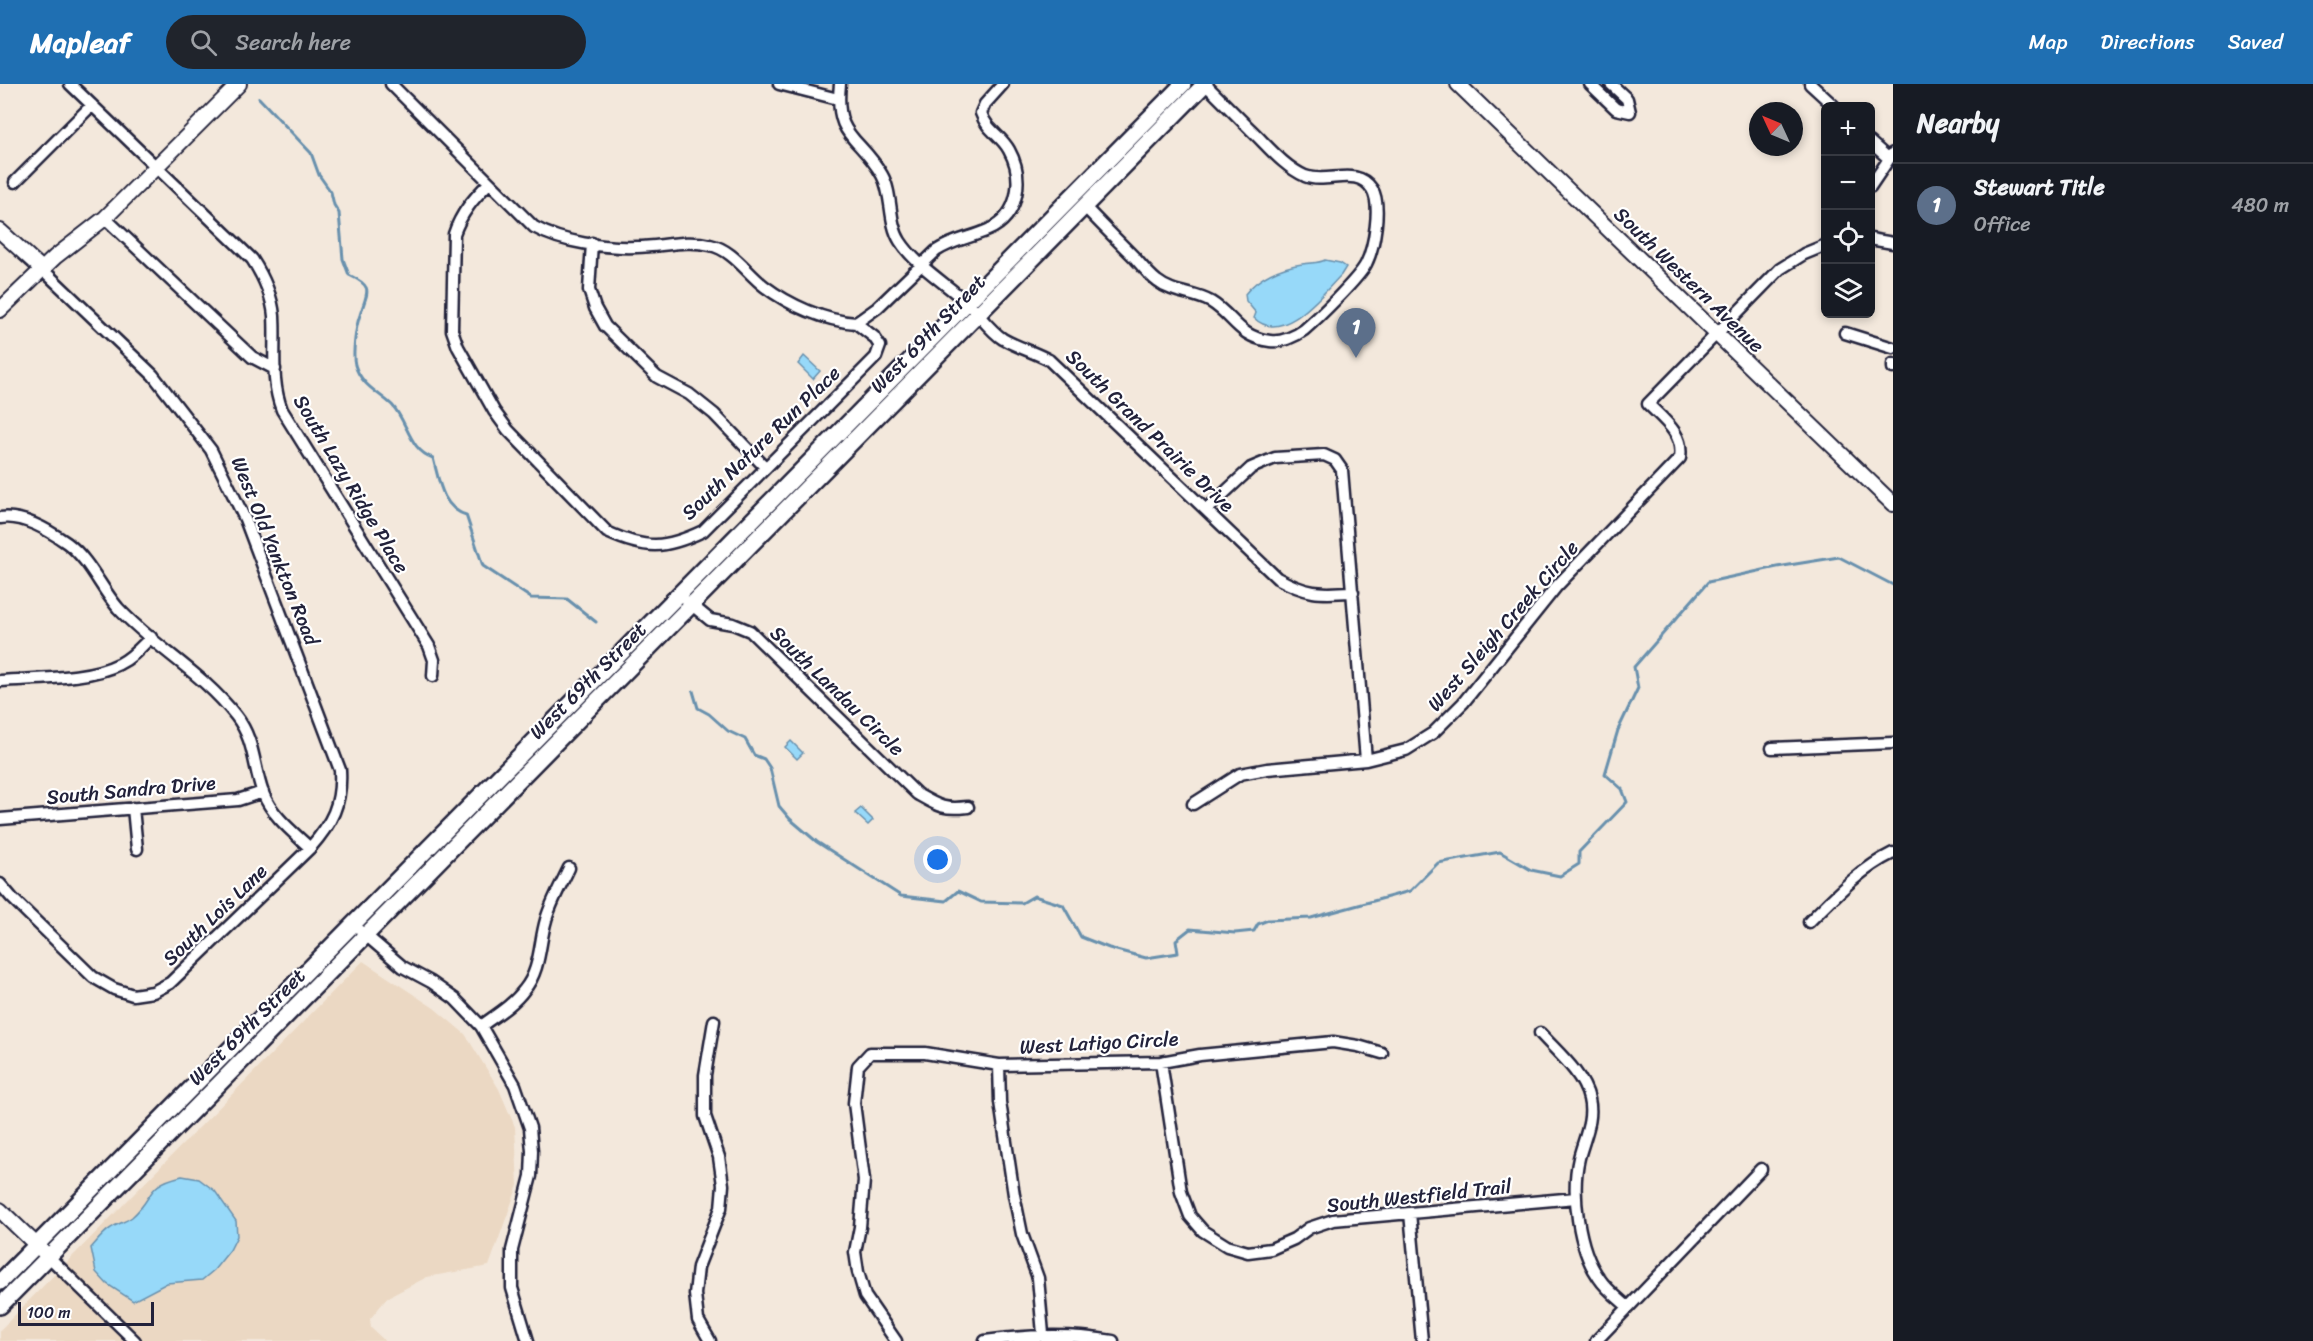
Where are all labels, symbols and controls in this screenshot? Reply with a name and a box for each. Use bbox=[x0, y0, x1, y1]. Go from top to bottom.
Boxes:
search box bbox=[166, 15, 586, 69]
text: Mapleaf bbox=[30, 18, 130, 67]
text: Search here bbox=[235, 23, 351, 62]
text: Map bbox=[2029, 23, 2067, 61]
text: Directions bbox=[2100, 23, 2195, 61]
text: Saved bbox=[2228, 23, 2283, 61]
icon: search bbox=[187, 26, 220, 59]
text: Nearby bbox=[1917, 100, 1999, 146]
north arrow bbox=[1749, 102, 1803, 156]
map controls bbox=[1821, 102, 1875, 318]
button: + bbox=[1821, 102, 1875, 156]
button: − bbox=[1821, 156, 1875, 210]
text: Stewart Title bbox=[1974, 168, 2105, 207]
text: 1 bbox=[1932, 188, 1941, 223]
text: 480 m bbox=[2231, 188, 2289, 223]
street label: South Western Avenue bbox=[1605, 198, 1773, 362]
text: Office bbox=[1974, 207, 2030, 242]
button: locate bbox=[1821, 210, 1875, 264]
button: layers bbox=[1821, 264, 1875, 318]
street label: West 69th Street bbox=[862, 266, 995, 402]
pin: 1 bbox=[1336, 308, 1376, 358]
street label: South Grand Prairie Drive bbox=[1057, 341, 1243, 522]
street label: South Nature Run Place bbox=[673, 357, 849, 529]
street label: South Lazy Ridge Place bbox=[283, 388, 419, 580]
street label: West Old Yankton Road bbox=[221, 451, 329, 652]
street label: West Sleigh Creek Circle bbox=[1418, 532, 1588, 720]
street label: West 69th Street bbox=[521, 614, 655, 748]
street label: South Landau Circle bbox=[761, 617, 913, 765]
street label: South Sandra Drive bbox=[45, 765, 218, 815]
your location bbox=[923, 845, 952, 874]
street label: South Lois Lane bbox=[154, 855, 276, 975]
street label: West 69th Street bbox=[180, 960, 314, 1094]
street label: West Latigo Circle bbox=[1019, 1021, 1180, 1065]
street label: South Westfield Trail bbox=[1325, 1169, 1514, 1223]
text: 100 m bbox=[27, 1298, 71, 1327]
scale bar bbox=[18, 1299, 154, 1326]

